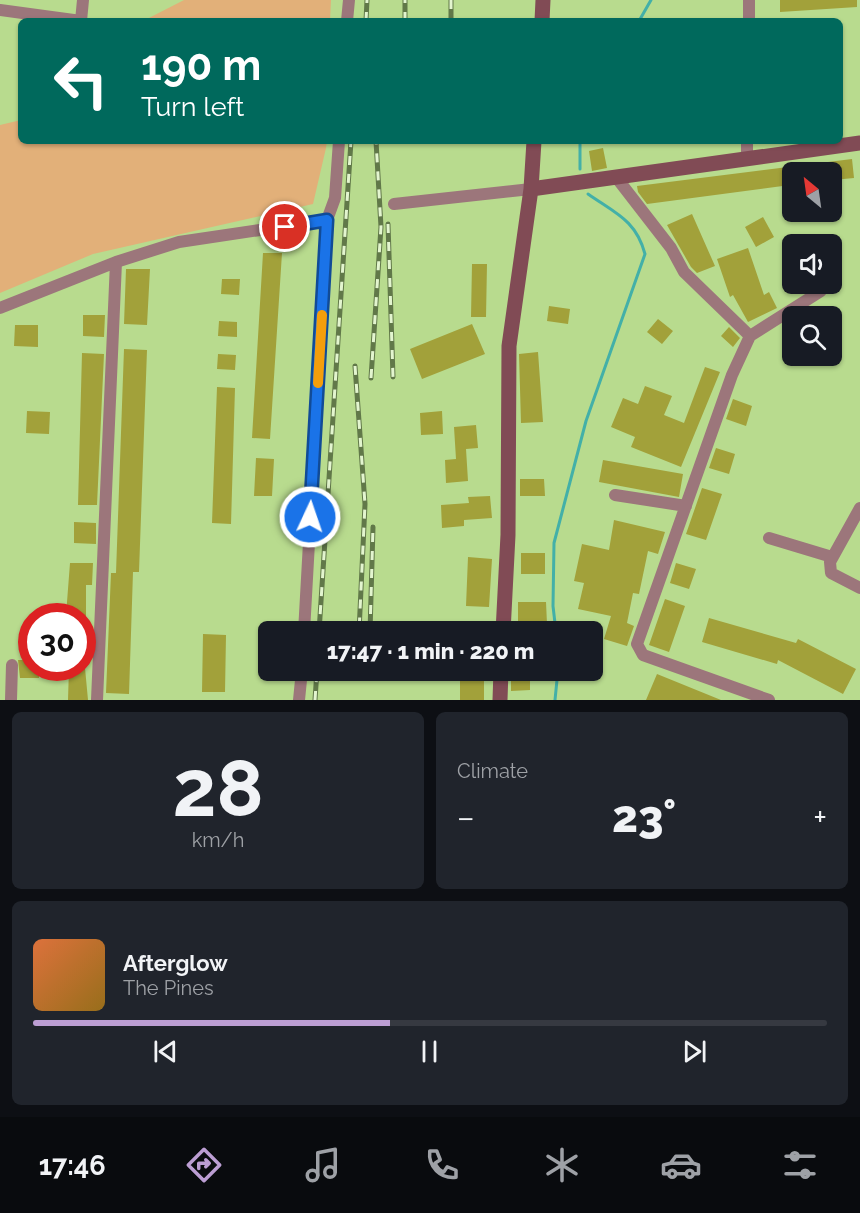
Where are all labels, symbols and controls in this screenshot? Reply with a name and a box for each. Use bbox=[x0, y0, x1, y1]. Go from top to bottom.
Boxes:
text: 190 m bbox=[141, 41, 261, 90]
icon: left bbox=[42, 42, 120, 120]
text: Turn left bbox=[141, 91, 244, 122]
north arrow bbox=[782, 162, 842, 222]
map controls bbox=[782, 162, 842, 366]
pin bbox=[259, 201, 310, 252]
icon: arrive bbox=[268, 210, 301, 243]
button: sound bbox=[782, 234, 842, 294]
button: search bbox=[782, 306, 842, 366]
position arrow bbox=[278, 485, 342, 549]
speed limit sign: 30 bbox=[18, 603, 96, 681]
text: 17:47 · 1 min · 220 m bbox=[327, 638, 534, 664]
text: 28 bbox=[172, 743, 264, 834]
text: Climate bbox=[457, 759, 528, 783]
text: 23° bbox=[612, 790, 676, 843]
text: − bbox=[457, 798, 475, 837]
text: + bbox=[813, 798, 827, 837]
text: km/h bbox=[192, 828, 244, 852]
text: Afterglow bbox=[123, 950, 228, 976]
text: The Pines bbox=[123, 976, 214, 1000]
icon: previous bbox=[149, 1035, 182, 1068]
icon: pause bbox=[413, 1035, 446, 1068]
icon: next bbox=[678, 1035, 711, 1068]
icon: directions bbox=[183, 1144, 225, 1186]
icon: music bbox=[302, 1144, 344, 1186]
icon: phone bbox=[421, 1144, 463, 1186]
icon: climate bbox=[541, 1144, 583, 1186]
icon: car bbox=[660, 1144, 702, 1186]
icon: filters bbox=[779, 1144, 821, 1186]
text: 17:46 bbox=[39, 1150, 106, 1181]

